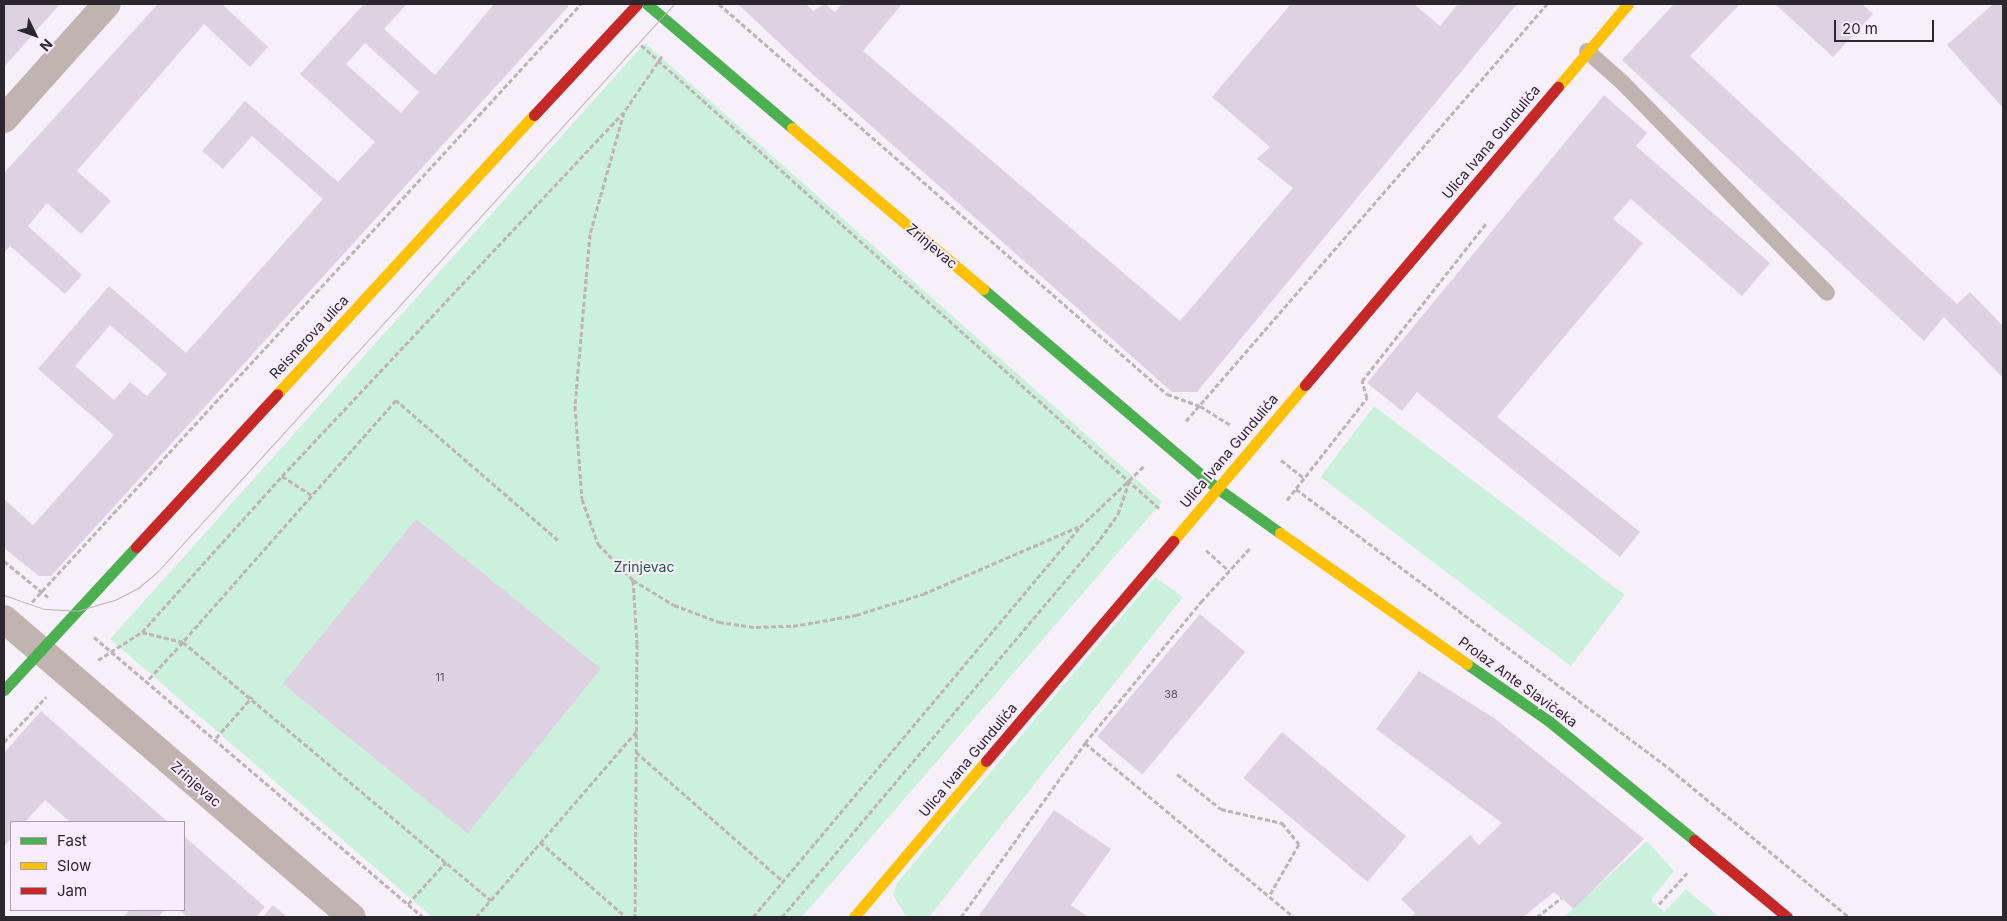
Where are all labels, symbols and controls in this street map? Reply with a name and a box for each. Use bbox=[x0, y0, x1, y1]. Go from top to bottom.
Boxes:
north arrow bbox=[10, 10, 60, 60]
scale bar bbox=[1837, 10, 1937, 42]
text: 20 m bbox=[1842, 19, 1878, 38]
text: N bbox=[37, 36, 56, 55]
street label: Ulica Ivana Gundulića bbox=[1439, 82, 1543, 202]
street label: Zrinjevac bbox=[903, 220, 961, 272]
street label: Reisnerova ulica bbox=[266, 292, 352, 382]
street label: Ulica Ivana Gundulića bbox=[1177, 391, 1281, 511]
park label: Zrinjevac bbox=[614, 559, 674, 575]
street label: Prolaz Ante Slavičeka bbox=[1455, 633, 1581, 731]
house number: 11 bbox=[436, 670, 444, 684]
house number: 38 bbox=[1164, 687, 1178, 701]
street label: Ulica Ivana Gundulića bbox=[916, 700, 1020, 820]
street label: Zrinjevac bbox=[168, 758, 224, 810]
legend bbox=[10, 821, 185, 911]
text: Fast bbox=[57, 831, 87, 850]
text: Slow bbox=[57, 856, 91, 875]
text: Jam bbox=[57, 881, 87, 900]

